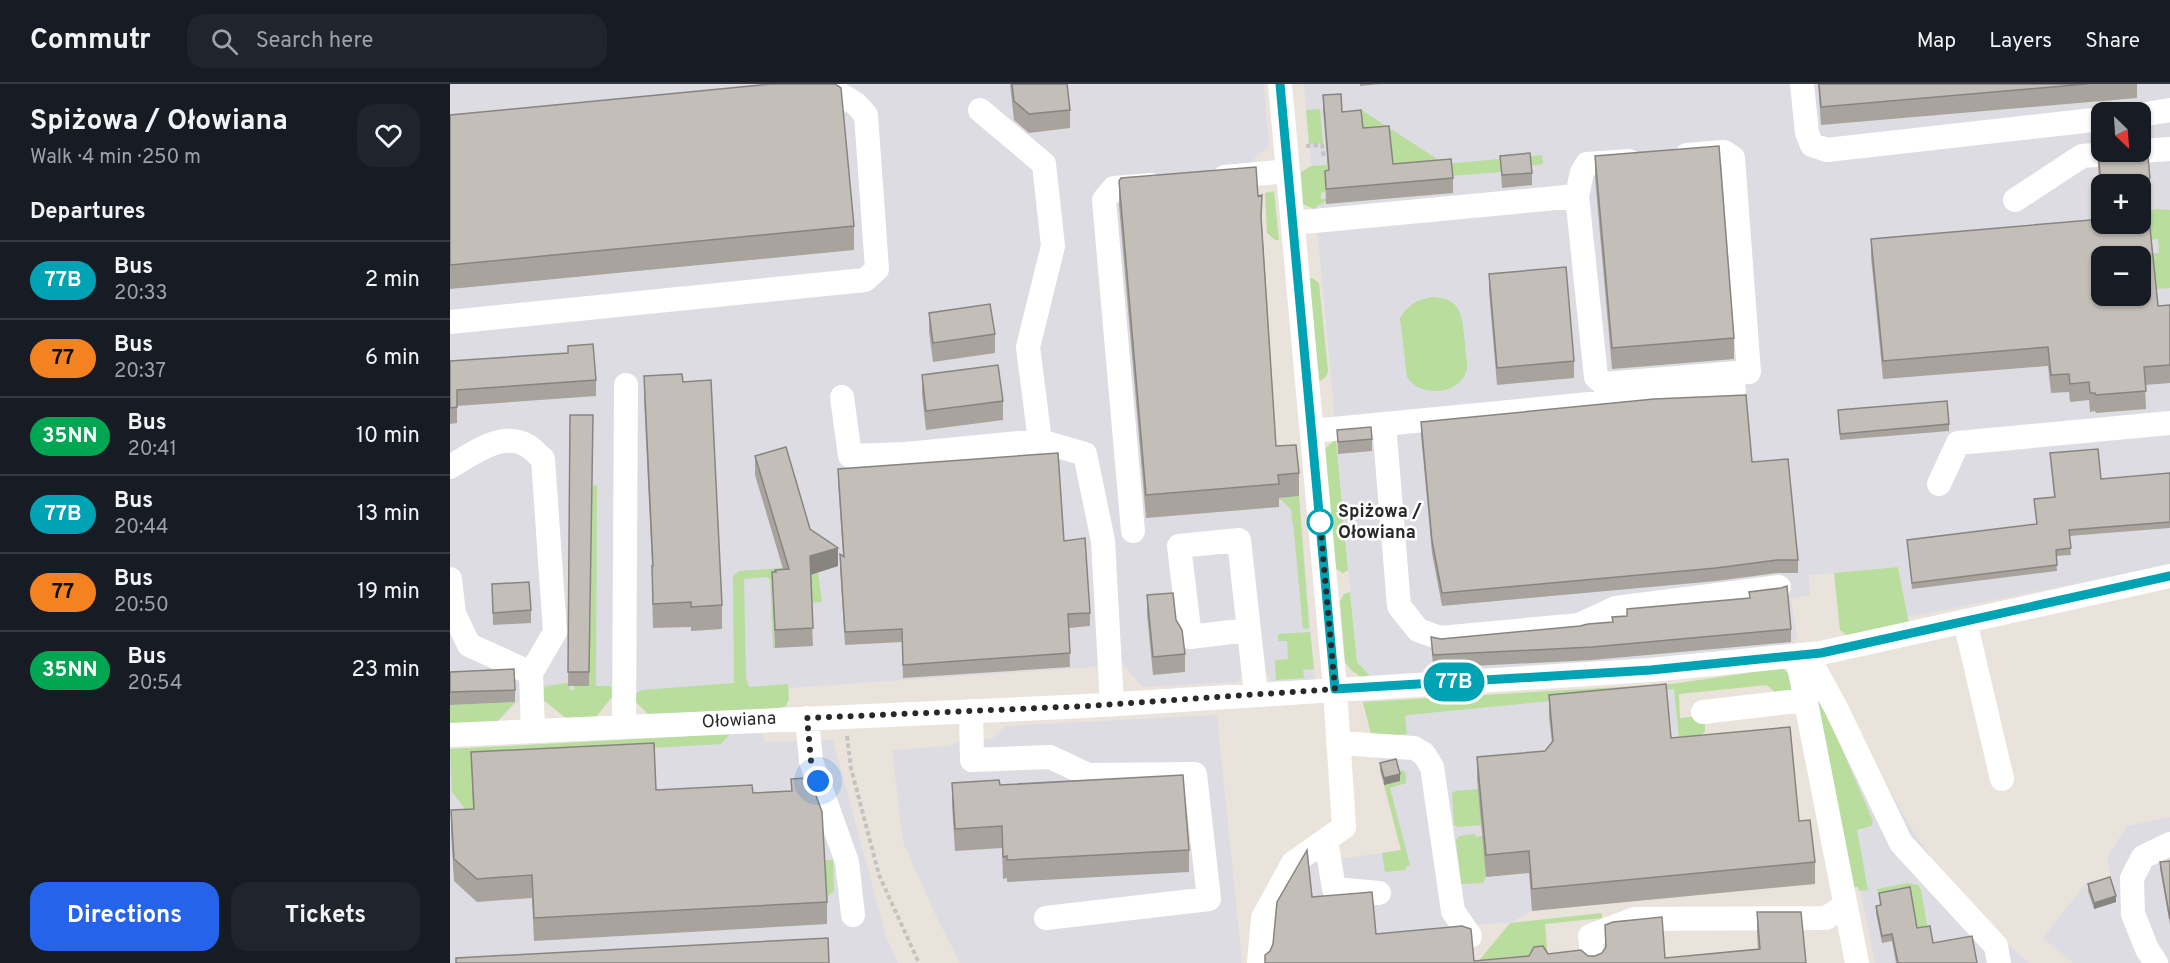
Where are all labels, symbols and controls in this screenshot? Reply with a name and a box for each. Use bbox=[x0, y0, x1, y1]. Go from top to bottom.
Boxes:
search box bbox=[187, 14, 607, 68]
text: Commutr bbox=[30, 23, 151, 59]
icon: search bbox=[208, 25, 241, 58]
text: Search here bbox=[256, 28, 373, 55]
text: Map bbox=[1917, 28, 1956, 55]
text: Layers bbox=[1989, 28, 2052, 55]
text: Share bbox=[2085, 28, 2140, 55]
north arrow bbox=[2091, 102, 2151, 162]
map controls bbox=[2091, 102, 2151, 306]
text: Spiżowa / Ołowiana bbox=[30, 104, 288, 140]
button: heart bbox=[357, 104, 420, 167]
text: Walk · 4 min · 250 m bbox=[30, 145, 201, 171]
button: + bbox=[2091, 174, 2151, 234]
text: Departures bbox=[30, 199, 146, 226]
button: − bbox=[2091, 246, 2151, 306]
text: Bus bbox=[114, 254, 153, 281]
text: 77B bbox=[45, 267, 81, 294]
text: 2 min bbox=[365, 267, 420, 294]
text: 20:33 bbox=[114, 281, 168, 307]
text: Bus bbox=[114, 332, 153, 359]
text: 77 bbox=[52, 345, 74, 372]
text: 6 min bbox=[365, 345, 420, 372]
text: 20:37 bbox=[114, 359, 166, 385]
text: Bus bbox=[128, 410, 167, 437]
text: 35NN bbox=[42, 423, 98, 450]
text: 10 min bbox=[356, 423, 420, 450]
text: 20:41 bbox=[128, 437, 177, 463]
text: Bus bbox=[114, 488, 153, 515]
text: 77B bbox=[45, 501, 81, 528]
text: 13 min bbox=[357, 501, 420, 528]
place label: Spiżowa / Ołowiana bbox=[1338, 501, 1422, 545]
marker: Spiżowa / Ołowiana bbox=[1307, 509, 1333, 535]
text: 20:44 bbox=[114, 515, 168, 541]
text: Bus bbox=[114, 566, 153, 593]
text: 77 bbox=[52, 579, 74, 606]
text: 19 min bbox=[357, 579, 420, 606]
text: 20:50 bbox=[114, 593, 169, 619]
text: Bus bbox=[128, 644, 167, 671]
text: 35NN bbox=[42, 657, 98, 684]
text: 23 min bbox=[352, 657, 420, 684]
line badge: 77B bbox=[1420, 662, 1488, 702]
text: 77B bbox=[1436, 669, 1472, 696]
text: 20:54 bbox=[128, 671, 182, 697]
street label: Ołowiana bbox=[701, 708, 777, 734]
your location bbox=[803, 766, 833, 796]
button: Directions bbox=[30, 882, 219, 951]
button: Tickets bbox=[231, 882, 420, 951]

